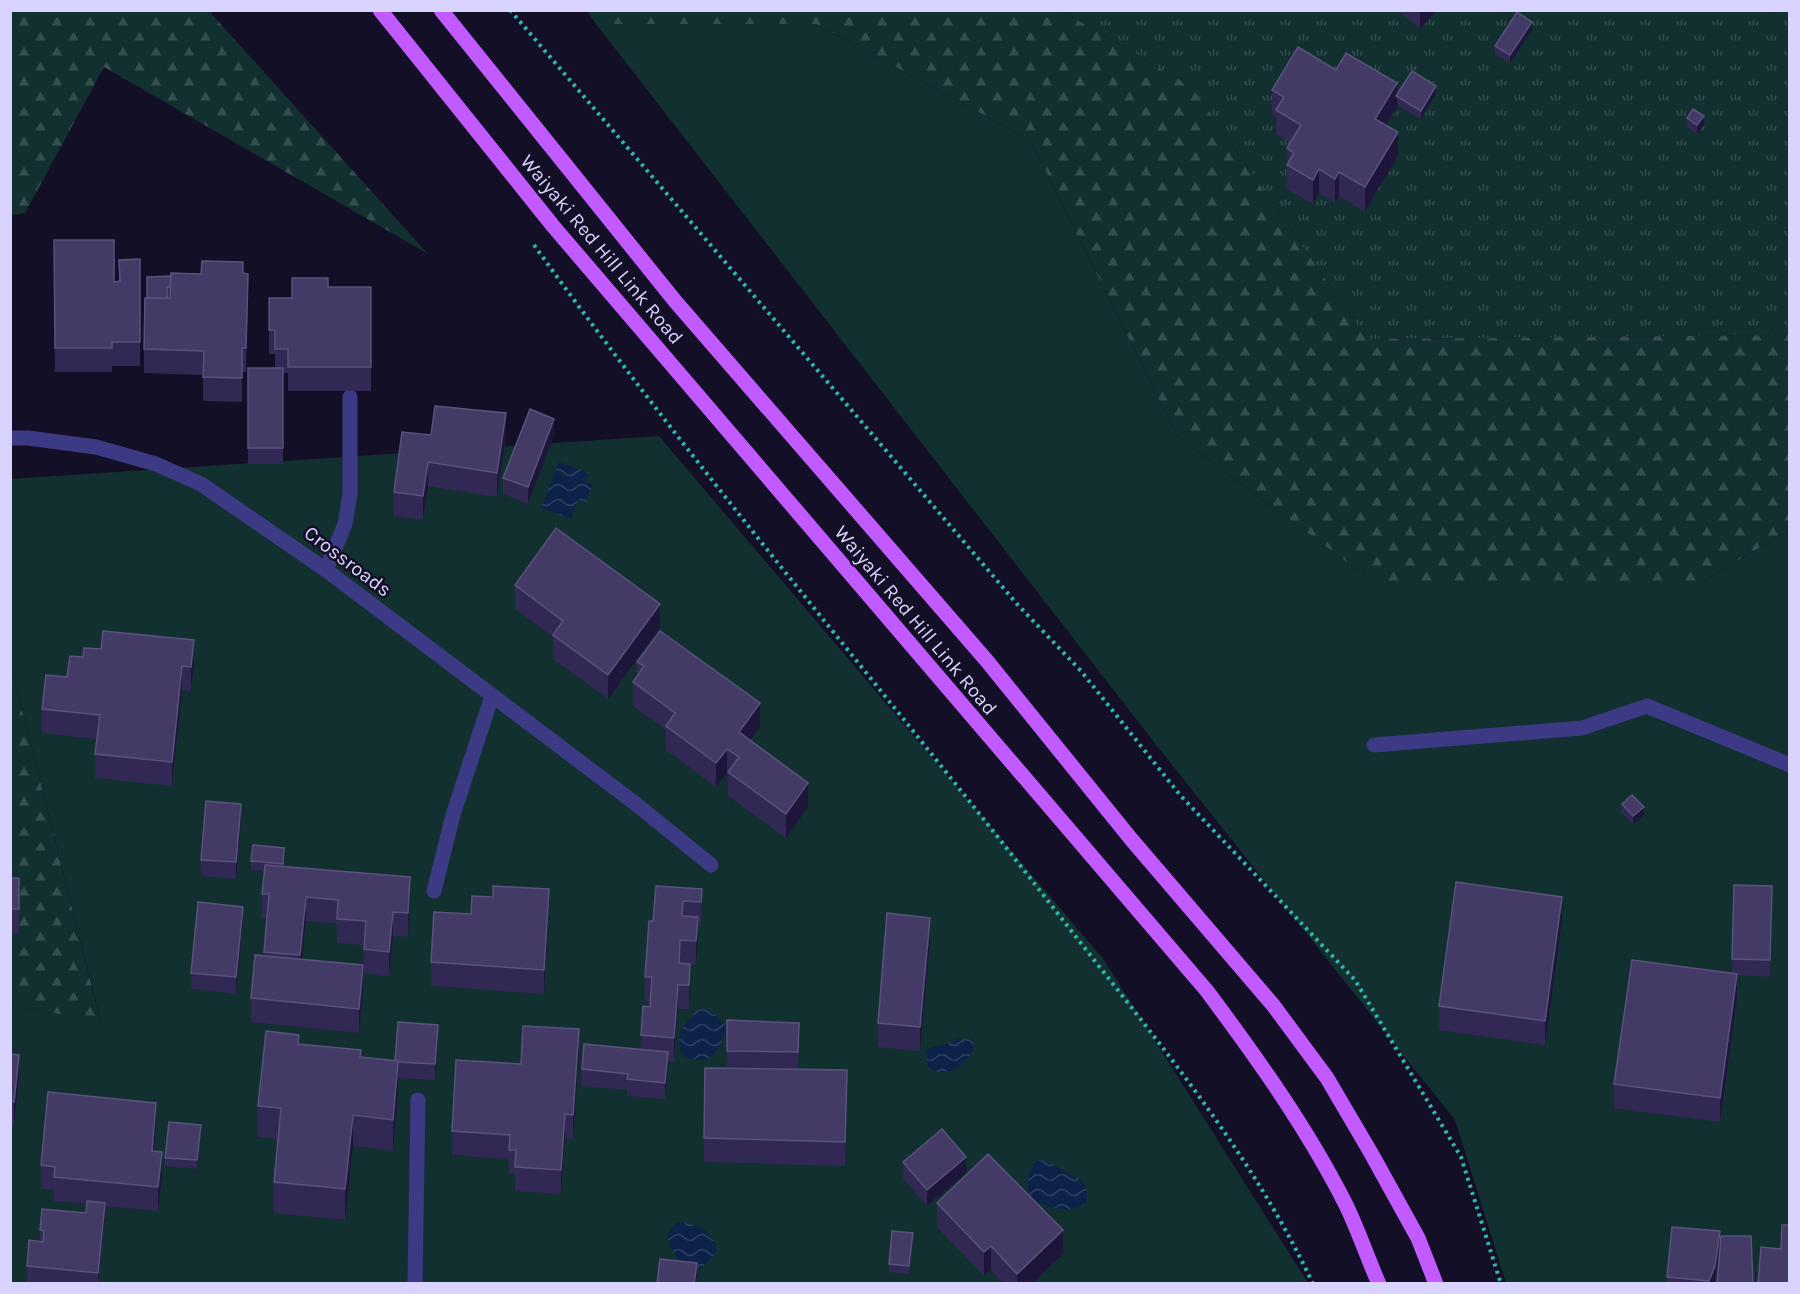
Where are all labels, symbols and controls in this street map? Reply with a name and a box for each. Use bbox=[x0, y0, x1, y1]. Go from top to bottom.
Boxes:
street label: Waiyaki Red Hill Link Road bbox=[516, 150, 688, 349]
street label: Crossroads bbox=[300, 521, 396, 602]
street label: Waiyaki Red Hill Link Road bbox=[830, 521, 1002, 720]

